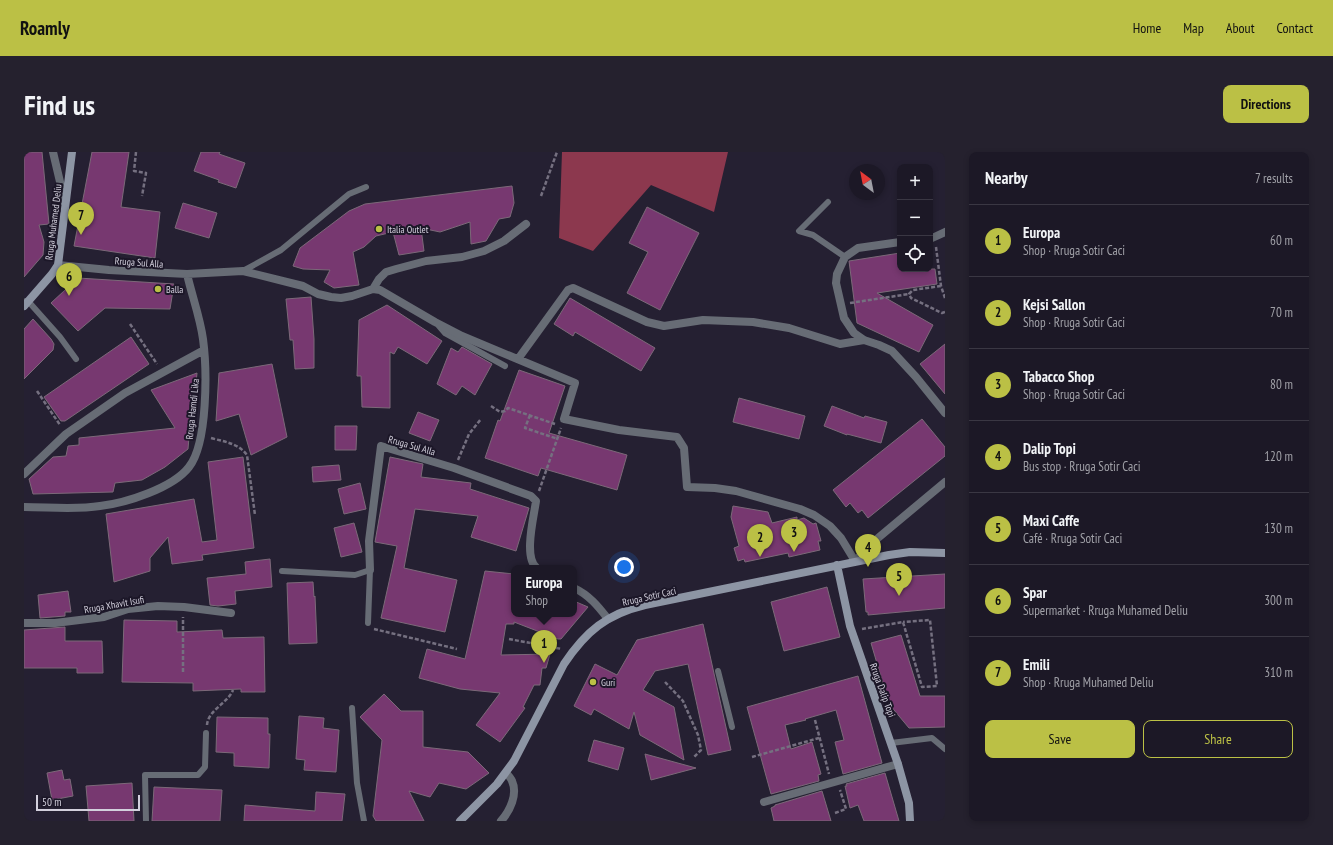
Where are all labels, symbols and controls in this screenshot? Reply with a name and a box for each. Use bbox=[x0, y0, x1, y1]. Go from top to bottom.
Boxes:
text: Roamly bbox=[20, 16, 70, 40]
text: Home bbox=[1133, 19, 1161, 37]
text: Map bbox=[1183, 19, 1204, 37]
text: About bbox=[1226, 19, 1255, 37]
text: Contact bbox=[1277, 19, 1313, 37]
button: Directions bbox=[1223, 85, 1309, 123]
text: Find us bbox=[24, 86, 95, 123]
north arrow bbox=[849, 164, 885, 200]
map controls bbox=[897, 164, 933, 272]
button: + bbox=[897, 164, 933, 200]
text: Nearby bbox=[985, 167, 1028, 189]
text: 7 results bbox=[1255, 170, 1293, 187]
street label: Rruga Muhamed Deliu bbox=[42, 183, 65, 261]
button: − bbox=[897, 200, 933, 236]
pin: 7 bbox=[68, 202, 94, 235]
place label: Italia Outlet bbox=[387, 223, 429, 236]
text: Europa bbox=[1023, 223, 1060, 242]
marker: Italia Outlet bbox=[374, 224, 384, 234]
text: 1 bbox=[995, 232, 1001, 249]
text: 60 m bbox=[1270, 232, 1293, 249]
button: locate bbox=[897, 236, 933, 272]
text: Shop · Rruga Sotir Caci bbox=[1023, 242, 1125, 259]
street label: Rruga Sul Alla bbox=[114, 254, 164, 271]
pin: 6 bbox=[56, 263, 82, 296]
place label: Balla bbox=[166, 283, 183, 296]
marker: Balla bbox=[153, 284, 163, 294]
text: Kejsi Sallon bbox=[1023, 295, 1085, 314]
text: 2 bbox=[995, 304, 1001, 321]
text: 70 m bbox=[1270, 304, 1293, 321]
text: Shop · Rruga Sotir Caci bbox=[1023, 314, 1125, 331]
text: Tabacco Shop bbox=[1023, 367, 1094, 386]
text: 3 bbox=[995, 376, 1001, 393]
text: 80 m bbox=[1270, 376, 1293, 393]
street label: Rruga Hamdi Lika bbox=[183, 378, 202, 440]
text: Shop · Rruga Sotir Caci bbox=[1023, 386, 1125, 403]
street label: Rruga Sul Alla bbox=[387, 433, 437, 458]
text: Dalip Topi bbox=[1023, 439, 1076, 458]
text: 4 bbox=[995, 448, 1001, 465]
text: 120 m bbox=[1264, 448, 1293, 465]
text: Bus stop · Rruga Sotir Caci bbox=[1023, 458, 1141, 475]
text: Maxi Caffe bbox=[1023, 511, 1079, 530]
pin: 3 bbox=[781, 519, 807, 552]
text: 5 bbox=[995, 520, 1001, 537]
text: 130 m bbox=[1264, 520, 1293, 537]
pin: 2 bbox=[747, 524, 773, 557]
text: Café · Rruga Sotir Caci bbox=[1023, 530, 1122, 547]
pin: 4 bbox=[855, 534, 881, 567]
your location bbox=[614, 557, 634, 577]
pin: 5 bbox=[886, 563, 912, 596]
popup bbox=[511, 565, 577, 617]
text: Europa bbox=[525, 573, 563, 592]
text: Spar bbox=[1023, 583, 1047, 602]
street label: Rruga Sotir Caci bbox=[621, 584, 677, 609]
text: Shop bbox=[525, 592, 548, 609]
text: 6 bbox=[995, 592, 1001, 609]
text: 300 m bbox=[1264, 592, 1293, 609]
street label: Rruga Xhavit Isufi bbox=[83, 593, 145, 616]
text: Supermarket · Rruga Muhamed Deliu bbox=[1023, 602, 1188, 619]
pin: 1 bbox=[531, 630, 557, 663]
text: Emili bbox=[1023, 655, 1050, 674]
street label: Rruga Dalip Topi bbox=[867, 661, 898, 719]
text: 7 bbox=[995, 664, 1001, 681]
text: 310 m bbox=[1264, 664, 1293, 681]
text: Shop · Rruga Muhamed Deliu bbox=[1023, 674, 1154, 691]
place label: Guri bbox=[601, 676, 615, 689]
marker: Guri bbox=[588, 677, 598, 687]
button: Save bbox=[985, 720, 1135, 758]
button: Share bbox=[1143, 720, 1293, 758]
scale bar bbox=[36, 793, 140, 812]
text: 50 m bbox=[42, 795, 61, 809]

